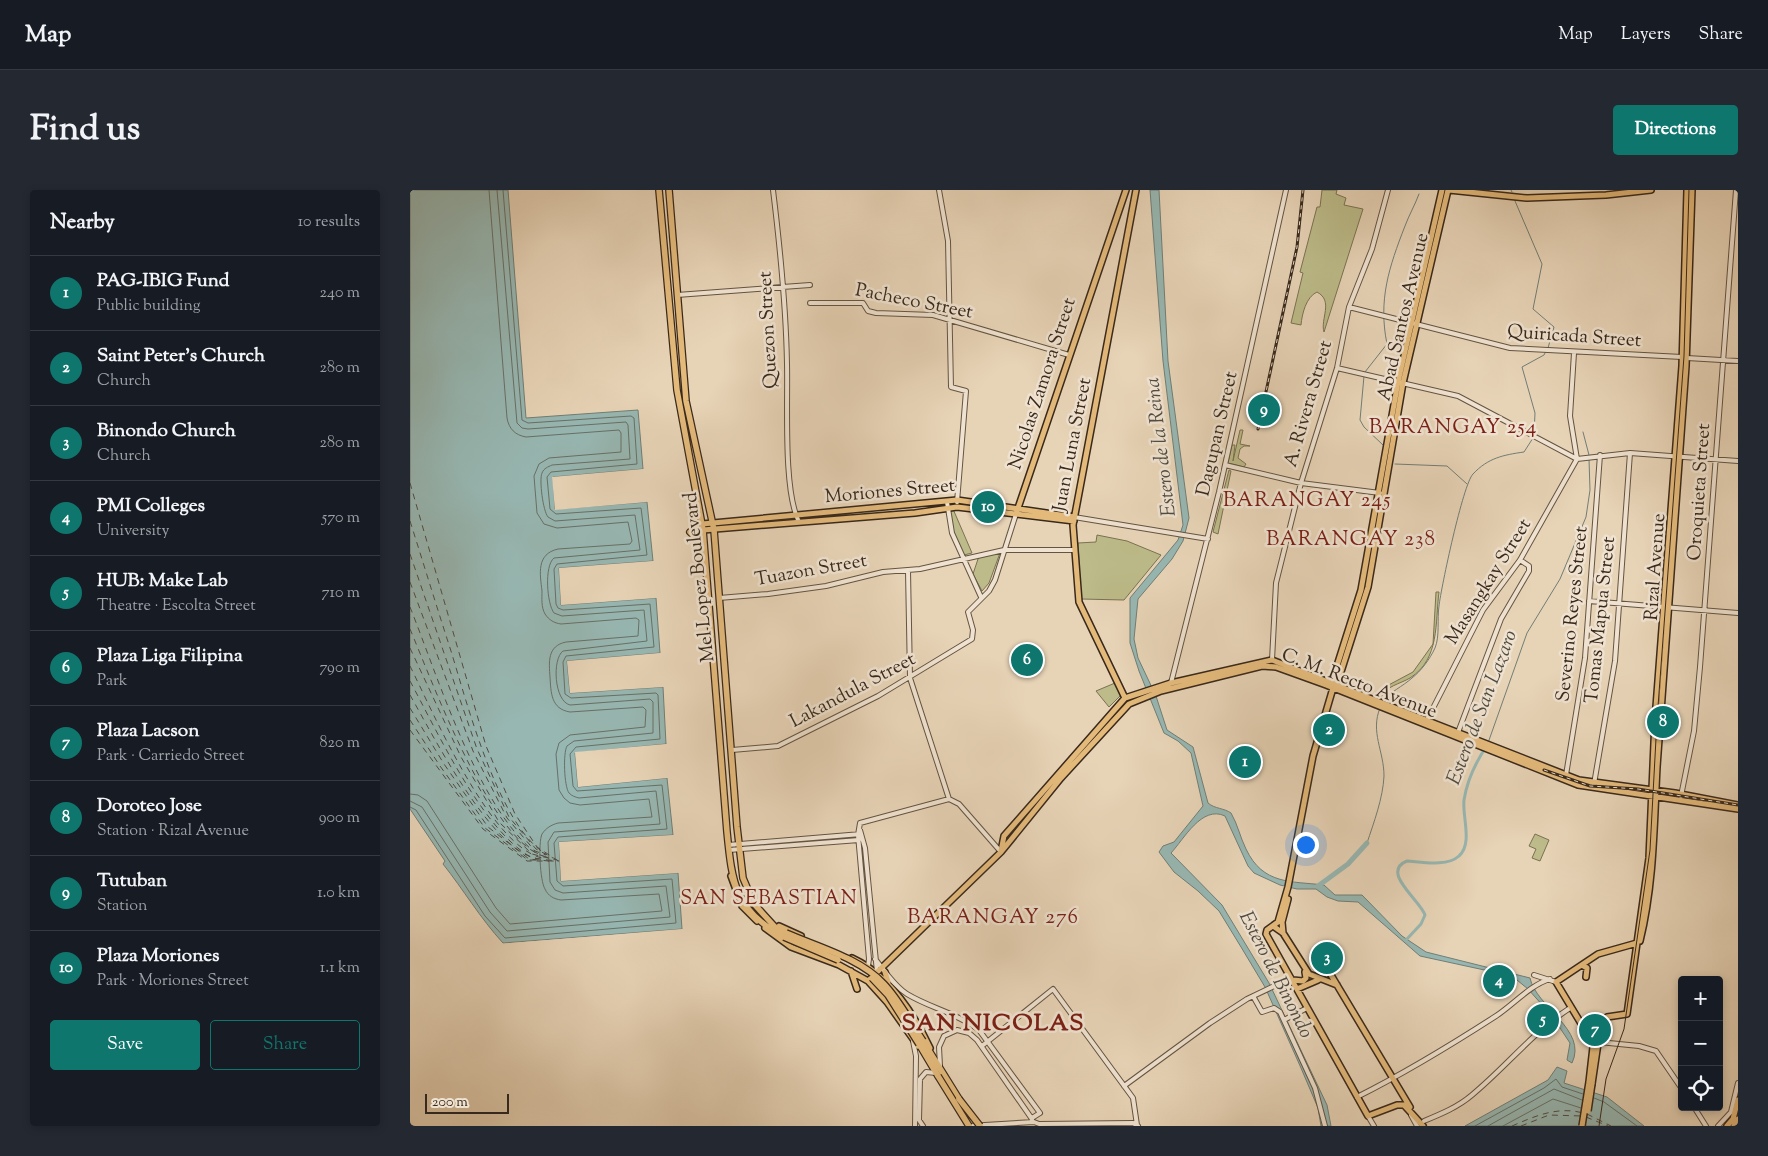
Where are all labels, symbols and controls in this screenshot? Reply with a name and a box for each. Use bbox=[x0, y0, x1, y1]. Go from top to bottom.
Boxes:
text: Map bbox=[25, 18, 71, 52]
text: Map bbox=[1558, 22, 1593, 48]
text: Layers bbox=[1621, 22, 1671, 48]
text: Share bbox=[1699, 22, 1743, 48]
text: Find us bbox=[30, 105, 140, 156]
button: Directions bbox=[1613, 105, 1738, 155]
text: Nearby bbox=[50, 208, 115, 238]
text: 10 results bbox=[298, 211, 360, 234]
street label: Abad Santos Avenue bbox=[1372, 230, 1437, 404]
text: PAG-IBIG Fund bbox=[97, 268, 229, 295]
street label: Quezon Street bbox=[752, 270, 786, 389]
street label: Pacheco Street bbox=[853, 277, 976, 327]
text: 1 bbox=[63, 282, 69, 305]
text: 240 m bbox=[319, 282, 360, 305]
street label: Nicolas Zamora Street bbox=[1002, 294, 1084, 473]
text: Public building bbox=[97, 295, 201, 318]
street label: Quiricada Street bbox=[1506, 319, 1642, 355]
street label: A. Rivera Street bbox=[1278, 337, 1340, 470]
text: Saint Peter's Church bbox=[97, 343, 265, 370]
text: 2 bbox=[62, 357, 70, 380]
text: 280 m bbox=[319, 357, 360, 380]
street label: Dagupan Street bbox=[1191, 368, 1246, 499]
text: Church bbox=[97, 370, 151, 393]
street label: Juan Luna Street bbox=[1047, 375, 1099, 515]
water label: Estero de la Reina bbox=[1139, 376, 1185, 518]
pin: 9 bbox=[1248, 391, 1280, 429]
district label: BARANGAY 254 bbox=[1369, 413, 1537, 443]
text: Binondo Church bbox=[97, 418, 236, 445]
street label: Oroquieta Street bbox=[1682, 422, 1718, 562]
text: 3 bbox=[63, 432, 69, 455]
text: 280 m bbox=[319, 432, 360, 455]
text: Church bbox=[97, 445, 151, 468]
street label: Moriones Street bbox=[824, 473, 957, 511]
district label: BARANGAY 245 bbox=[1223, 486, 1391, 516]
pin: 10 bbox=[972, 488, 1004, 526]
street label: Mel Lopez Boulevard bbox=[678, 490, 722, 663]
text: PMI Colleges bbox=[97, 493, 205, 520]
text: 4 bbox=[62, 507, 70, 530]
text: 570 m bbox=[322, 507, 360, 530]
street label: Rizal Avenue bbox=[1639, 512, 1673, 622]
street label: Masangkay Street bbox=[1439, 513, 1539, 650]
text: University bbox=[97, 520, 170, 543]
street label: Severino Reyes Street bbox=[1550, 524, 1596, 703]
district label: BARANGAY 238 bbox=[1266, 525, 1436, 555]
street label: Tomas Mapua Street bbox=[1579, 535, 1623, 705]
street label: Tuazon Street bbox=[753, 548, 870, 594]
text: HUB: Make Lab bbox=[97, 568, 228, 595]
text: 5 bbox=[63, 582, 69, 605]
text: 710 m bbox=[322, 582, 360, 605]
text: Theatre · Escolta Street bbox=[97, 595, 256, 618]
water label: Estero de San Lazaro bbox=[1440, 626, 1526, 790]
pin: 6 bbox=[1011, 641, 1043, 679]
street label: C. M. Recto Avenue bbox=[1277, 642, 1441, 726]
text: Plaza Liga Filipina bbox=[97, 643, 243, 670]
street label: Lakandula Street bbox=[785, 646, 921, 736]
text: 6 bbox=[62, 657, 70, 680]
text: 790 m bbox=[319, 657, 360, 680]
text: Park bbox=[97, 670, 128, 693]
pin: 8 bbox=[1647, 703, 1679, 741]
pin: 2 bbox=[1313, 711, 1345, 749]
text: Plaza Lacson bbox=[97, 718, 199, 745]
text: 7 bbox=[62, 732, 70, 755]
text: 820 m bbox=[320, 732, 360, 755]
pin: 1 bbox=[1229, 743, 1261, 781]
text: Park · Carriedo Street bbox=[97, 745, 245, 768]
text: Doroteo Jose bbox=[97, 793, 202, 820]
text: 8 bbox=[62, 807, 70, 830]
text: 900 m bbox=[319, 807, 360, 830]
text: Station · Rizal Avenue bbox=[97, 820, 249, 843]
your location bbox=[1293, 832, 1319, 858]
text: Tutuban bbox=[97, 868, 167, 895]
text: 9 bbox=[62, 882, 70, 905]
text: 1.0 km bbox=[317, 882, 360, 905]
district label: SAN SEBASTIAN bbox=[680, 885, 858, 914]
text: Station bbox=[97, 895, 147, 918]
district label: BARANGAY 276 bbox=[907, 903, 1079, 933]
water label: Estero de Binondo bbox=[1230, 906, 1320, 1044]
pin: 3 bbox=[1311, 939, 1343, 977]
text: Plaza Moriones bbox=[97, 943, 220, 970]
text: 10 bbox=[59, 957, 73, 980]
text: 1.1 km bbox=[320, 957, 360, 980]
pin: 4 bbox=[1483, 962, 1515, 1000]
text: Park · Moriones Street bbox=[97, 970, 249, 993]
map controls bbox=[1678, 976, 1723, 1111]
button: + bbox=[1678, 976, 1723, 1021]
pin: 5 bbox=[1527, 1001, 1559, 1039]
district label: SAN NICOLAS bbox=[901, 1007, 1085, 1041]
pin: 7 bbox=[1579, 1011, 1611, 1049]
button: Save bbox=[50, 1020, 200, 1070]
button: Share bbox=[210, 1020, 360, 1070]
button: − bbox=[1678, 1021, 1723, 1066]
button: locate bbox=[1678, 1066, 1723, 1111]
scale bar bbox=[425, 1091, 509, 1114]
text: 200 m bbox=[432, 1093, 468, 1113]

